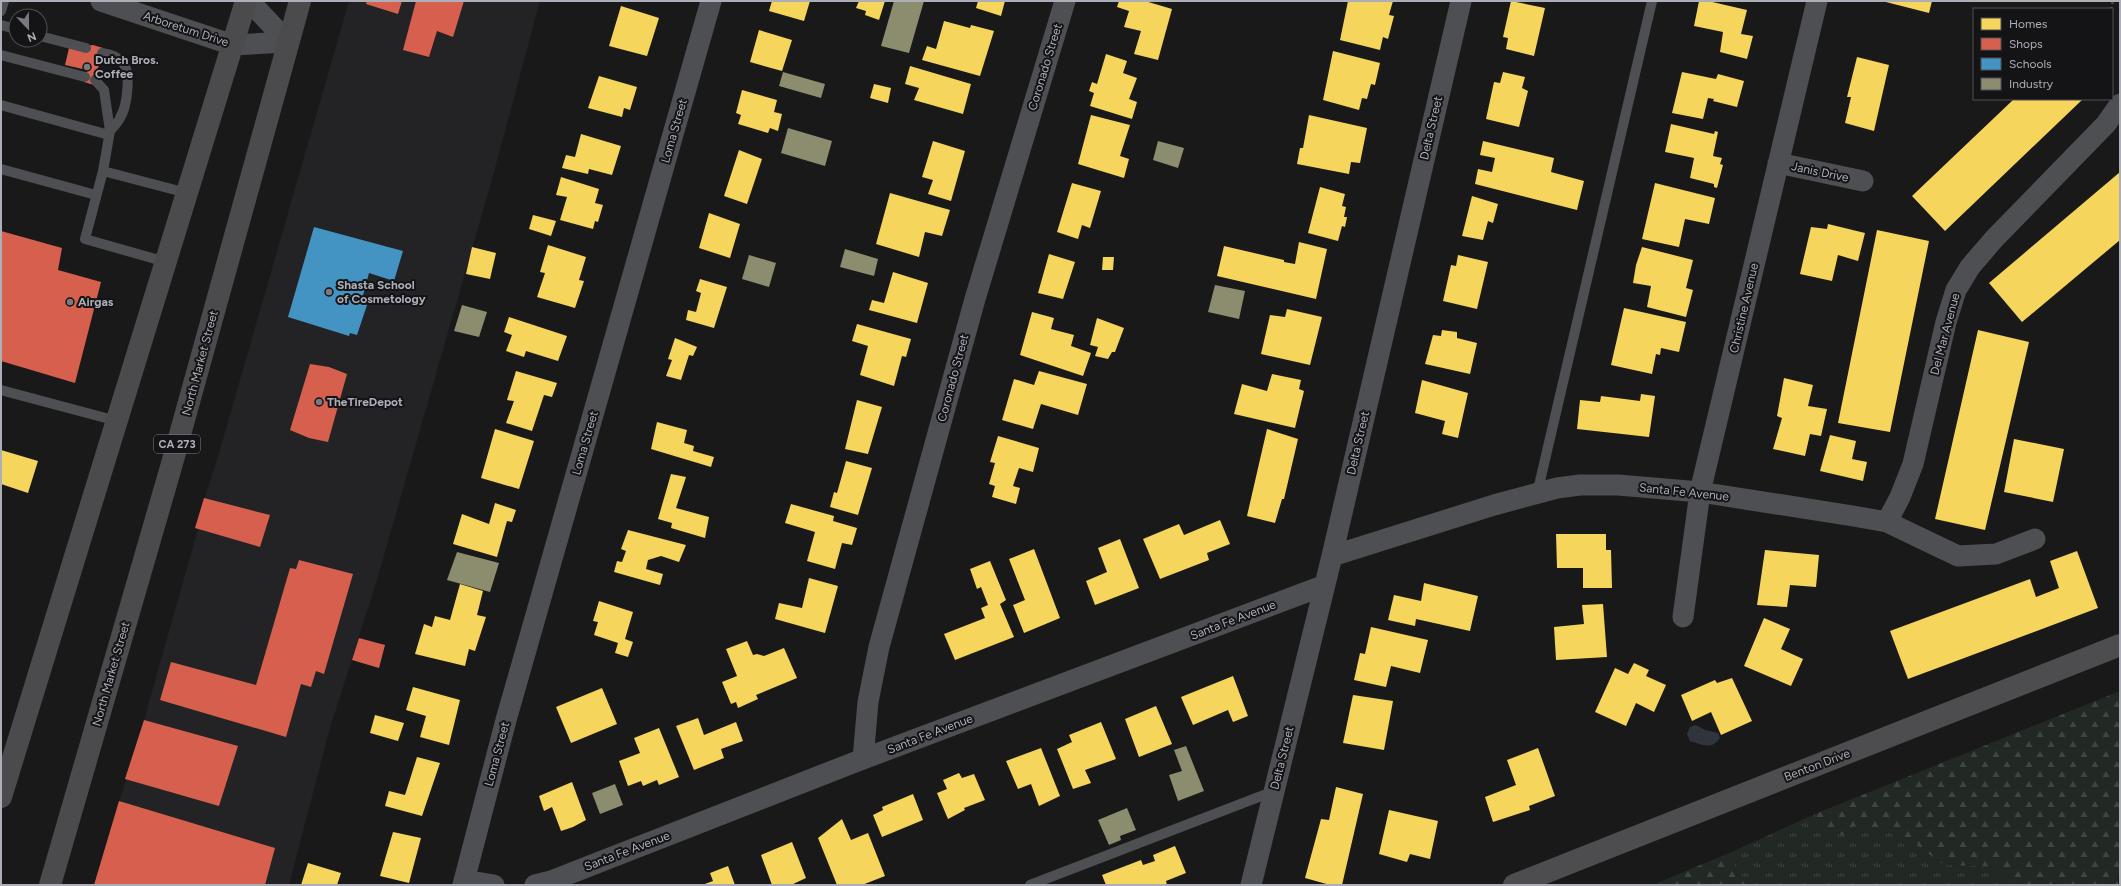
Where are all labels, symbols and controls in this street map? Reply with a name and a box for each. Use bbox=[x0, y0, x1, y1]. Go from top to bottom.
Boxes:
north arrow bbox=[8, 8, 48, 48]
legend bbox=[1973, 8, 2113, 100]
street label: Arboretum Drive bbox=[142, 9, 231, 50]
text: Homes bbox=[2009, 17, 2048, 31]
street label: Coronado Street bbox=[1025, 21, 1065, 112]
text: N bbox=[25, 29, 38, 44]
text: Shops bbox=[2009, 37, 2043, 51]
place label: Dutch Bros. Coffee bbox=[95, 53, 159, 81]
text: Schools bbox=[2009, 57, 2052, 71]
marker: Dutch Bros. Coffee bbox=[82, 62, 92, 72]
text: Industry bbox=[2009, 77, 2054, 91]
street label: Delta Street bbox=[1417, 94, 1445, 161]
street label: Loma Street bbox=[658, 97, 690, 165]
street label: Janis Drive bbox=[1790, 159, 1850, 185]
street label: Christine Avenue bbox=[1727, 261, 1761, 354]
place label: Shasta School of Cosmetology bbox=[337, 278, 426, 306]
marker: Shasta School of Cosmetology bbox=[324, 287, 334, 297]
street label: Del Mar Avenue bbox=[1927, 291, 1963, 377]
place label: Airgas bbox=[78, 295, 114, 309]
marker: Airgas bbox=[65, 297, 75, 307]
street label: North Market Street bbox=[179, 308, 221, 417]
street label: Coronado Street bbox=[935, 332, 972, 423]
place label: TheTireDepot bbox=[327, 395, 403, 409]
marker: TheTireDepot bbox=[314, 397, 324, 407]
street label: Loma Street bbox=[569, 409, 601, 477]
street label: Delta Street bbox=[1344, 409, 1372, 476]
road number: CA 273 bbox=[154, 435, 200, 453]
street label: Santa Fe Avenue bbox=[1638, 480, 1730, 504]
street label: Santa Fe Avenue bbox=[1188, 597, 1278, 643]
street label: North Market Street bbox=[89, 620, 133, 728]
street label: Santa Fe Avenue bbox=[885, 711, 975, 757]
street label: Loma Street bbox=[482, 720, 512, 788]
street label: Delta Street bbox=[1267, 724, 1297, 791]
street label: Benton Drive bbox=[1782, 746, 1852, 784]
street label: Santa Fe Avenue bbox=[582, 828, 672, 874]

